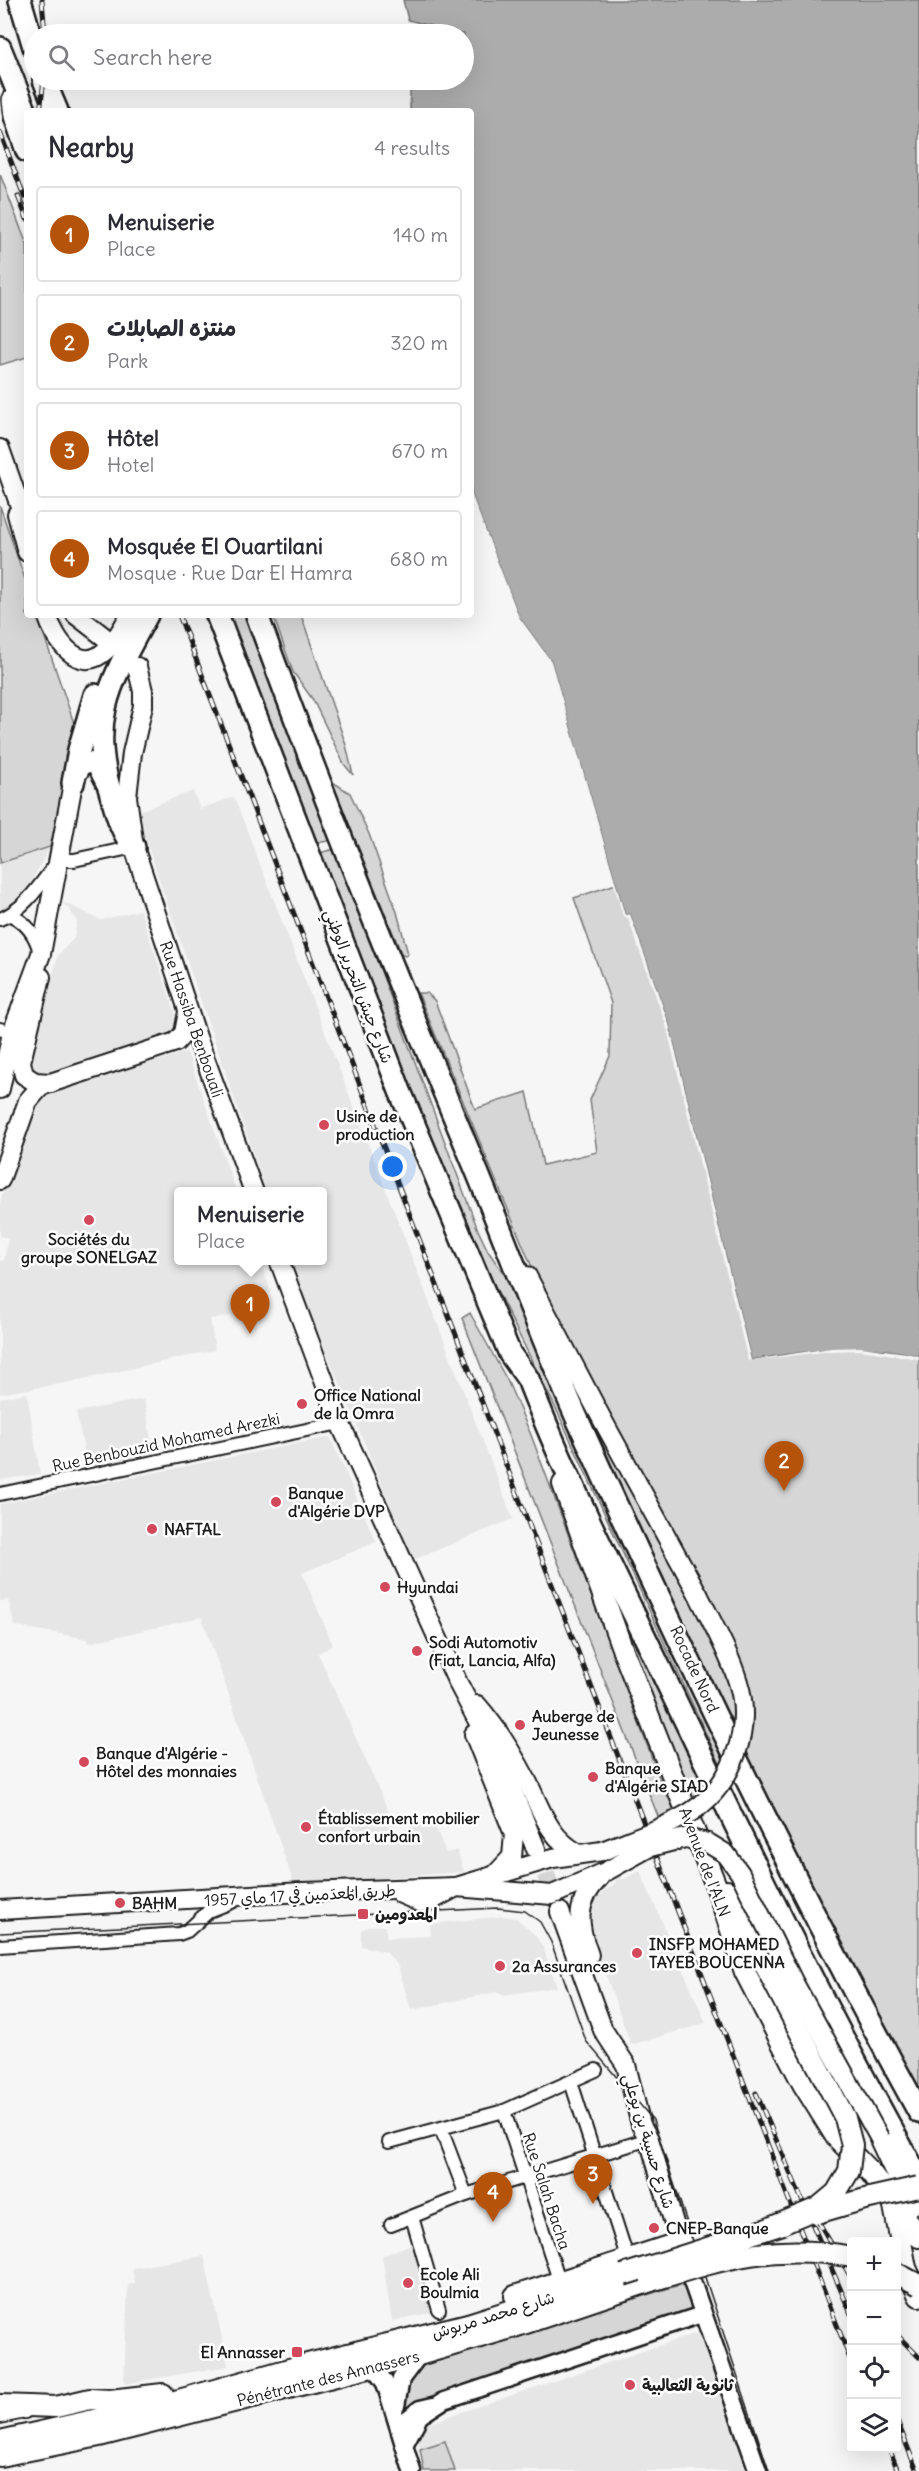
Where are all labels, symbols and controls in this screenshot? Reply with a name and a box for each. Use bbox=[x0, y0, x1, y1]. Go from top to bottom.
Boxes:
search box bbox=[24, 24, 474, 90]
icon: search bbox=[45, 41, 78, 74]
text: Search here bbox=[93, 43, 212, 71]
text: Nearby bbox=[48, 131, 134, 164]
text: 4 results bbox=[374, 135, 450, 160]
text: Menuiserie bbox=[107, 208, 215, 236]
text: 1 bbox=[66, 222, 73, 247]
text: 140 m bbox=[393, 222, 448, 247]
text: Place bbox=[107, 236, 155, 261]
text: منتزه الصابلات bbox=[107, 314, 236, 342]
text: 2 bbox=[64, 330, 75, 355]
text: 320 m bbox=[390, 330, 448, 355]
text: Park bbox=[107, 348, 148, 373]
text: Hôtel bbox=[107, 424, 159, 452]
text: 3 bbox=[64, 438, 75, 463]
text: 670 m bbox=[391, 438, 448, 463]
text: Hotel bbox=[107, 452, 154, 477]
text: Mosquée El Ouartilani bbox=[107, 532, 323, 560]
text: 4 bbox=[64, 546, 75, 571]
text: 680 m bbox=[389, 546, 448, 571]
text: Mosque · Rue Dar El Hamra bbox=[107, 560, 353, 585]
street label: شارع جيش التحرير الوطني bbox=[316, 906, 398, 1068]
street label: Rue Hassiba Benbouali bbox=[156, 938, 228, 1100]
place label: Usine de production bbox=[336, 1106, 415, 1145]
marker: Usine de production bbox=[317, 1118, 331, 1132]
your location bbox=[378, 1152, 407, 1181]
popup bbox=[174, 1187, 327, 1265]
text: Menuiserie bbox=[197, 1200, 304, 1228]
marker: Sociétés du groupe SONELGAZ bbox=[82, 1213, 96, 1227]
text: Place bbox=[197, 1228, 245, 1253]
place label: Sociétés du groupe SONELGAZ bbox=[21, 1229, 157, 1268]
pin: 1 bbox=[230, 1284, 270, 1334]
place label: Office National de la Omra bbox=[314, 1385, 421, 1423]
marker: Office National de la Omra bbox=[295, 1397, 309, 1411]
street label: Rue Benbouzid Mohamed Arezki bbox=[50, 1408, 282, 1476]
pin: 2 bbox=[764, 1442, 804, 1491]
place label: Banque d'Algérie DVP bbox=[288, 1483, 385, 1522]
marker: Banque d'Algérie DVP bbox=[269, 1495, 283, 1509]
place label: NAFTAL bbox=[164, 1519, 221, 1539]
marker: NAFTAL bbox=[145, 1522, 159, 1536]
place label: Hyundai bbox=[397, 1577, 458, 1598]
marker: Hyundai bbox=[378, 1580, 392, 1594]
street label: Rocade Nord bbox=[666, 1622, 724, 1716]
place label: Sodi Automotiv (Fiat, Lancia, Alfa) bbox=[429, 1632, 556, 1671]
marker: Sodi Automotiv (Fiat, Lancia, Alfa) bbox=[410, 1644, 424, 1658]
place label: Auberge de Jeunesse bbox=[532, 1706, 615, 1744]
marker: Auberge de Jeunesse bbox=[513, 1718, 527, 1732]
place label: Banque d'Algérie - Hôtel des monnaies bbox=[96, 1743, 237, 1781]
marker: Banque d'Algérie - Hôtel des monnaies bbox=[77, 1755, 91, 1769]
place label: Banque d'Algérie SIAD bbox=[605, 1758, 708, 1797]
marker: Banque d'Algérie SIAD bbox=[586, 1770, 600, 1784]
street label: Avenue de l'ALN bbox=[675, 1805, 735, 1919]
place label: Établissement mobilier confort urbain bbox=[318, 1808, 480, 1846]
marker: Établissement mobilier confort urbain bbox=[299, 1820, 313, 1834]
street label: طريق المُعدَمين في 17 ماي 1957 bbox=[204, 1880, 396, 1912]
place label: BAHM bbox=[132, 1893, 177, 1913]
marker: BAHM bbox=[113, 1896, 127, 1910]
place label: المعدومين bbox=[375, 1904, 437, 1925]
marker: المعدومين bbox=[356, 1907, 370, 1921]
place label: INSFP MOHAMED TAYEB BOUCENNA bbox=[649, 1934, 785, 1972]
marker: INSFP MOHAMED TAYEB BOUCENNA bbox=[630, 1946, 644, 1960]
place label: 2a Assurances bbox=[512, 1956, 616, 1976]
marker: 2a Assurances bbox=[493, 1959, 507, 1973]
street label: شارع حسيبة بن بوعلي bbox=[614, 2071, 679, 2212]
street label: Rue Salah Bacha bbox=[519, 2130, 575, 2252]
pin: 3 bbox=[574, 2154, 612, 2204]
pin: 4 bbox=[474, 2172, 512, 2222]
place label: CNEP-Banque bbox=[666, 2218, 769, 2239]
marker: CNEP-Banque bbox=[647, 2221, 661, 2235]
map controls bbox=[847, 2237, 901, 2453]
button: + bbox=[847, 2237, 901, 2291]
place label: Ecole Ali Boulmia bbox=[420, 2264, 480, 2302]
marker: Ecole Ali Boulmia bbox=[401, 2276, 415, 2290]
street label: شارع محمد مربوش bbox=[429, 2287, 557, 2345]
button: − bbox=[847, 2291, 901, 2345]
place label: El Annasser bbox=[201, 2342, 285, 2362]
marker: El Annasser bbox=[290, 2345, 304, 2359]
button: locate bbox=[847, 2345, 901, 2399]
street label: Pénétrante des Annassers bbox=[235, 2346, 421, 2410]
place label: ثانوية الثعالبية bbox=[642, 2375, 734, 2396]
marker: ثانوية الثعالبية bbox=[623, 2378, 637, 2392]
button: layers bbox=[847, 2399, 901, 2453]

